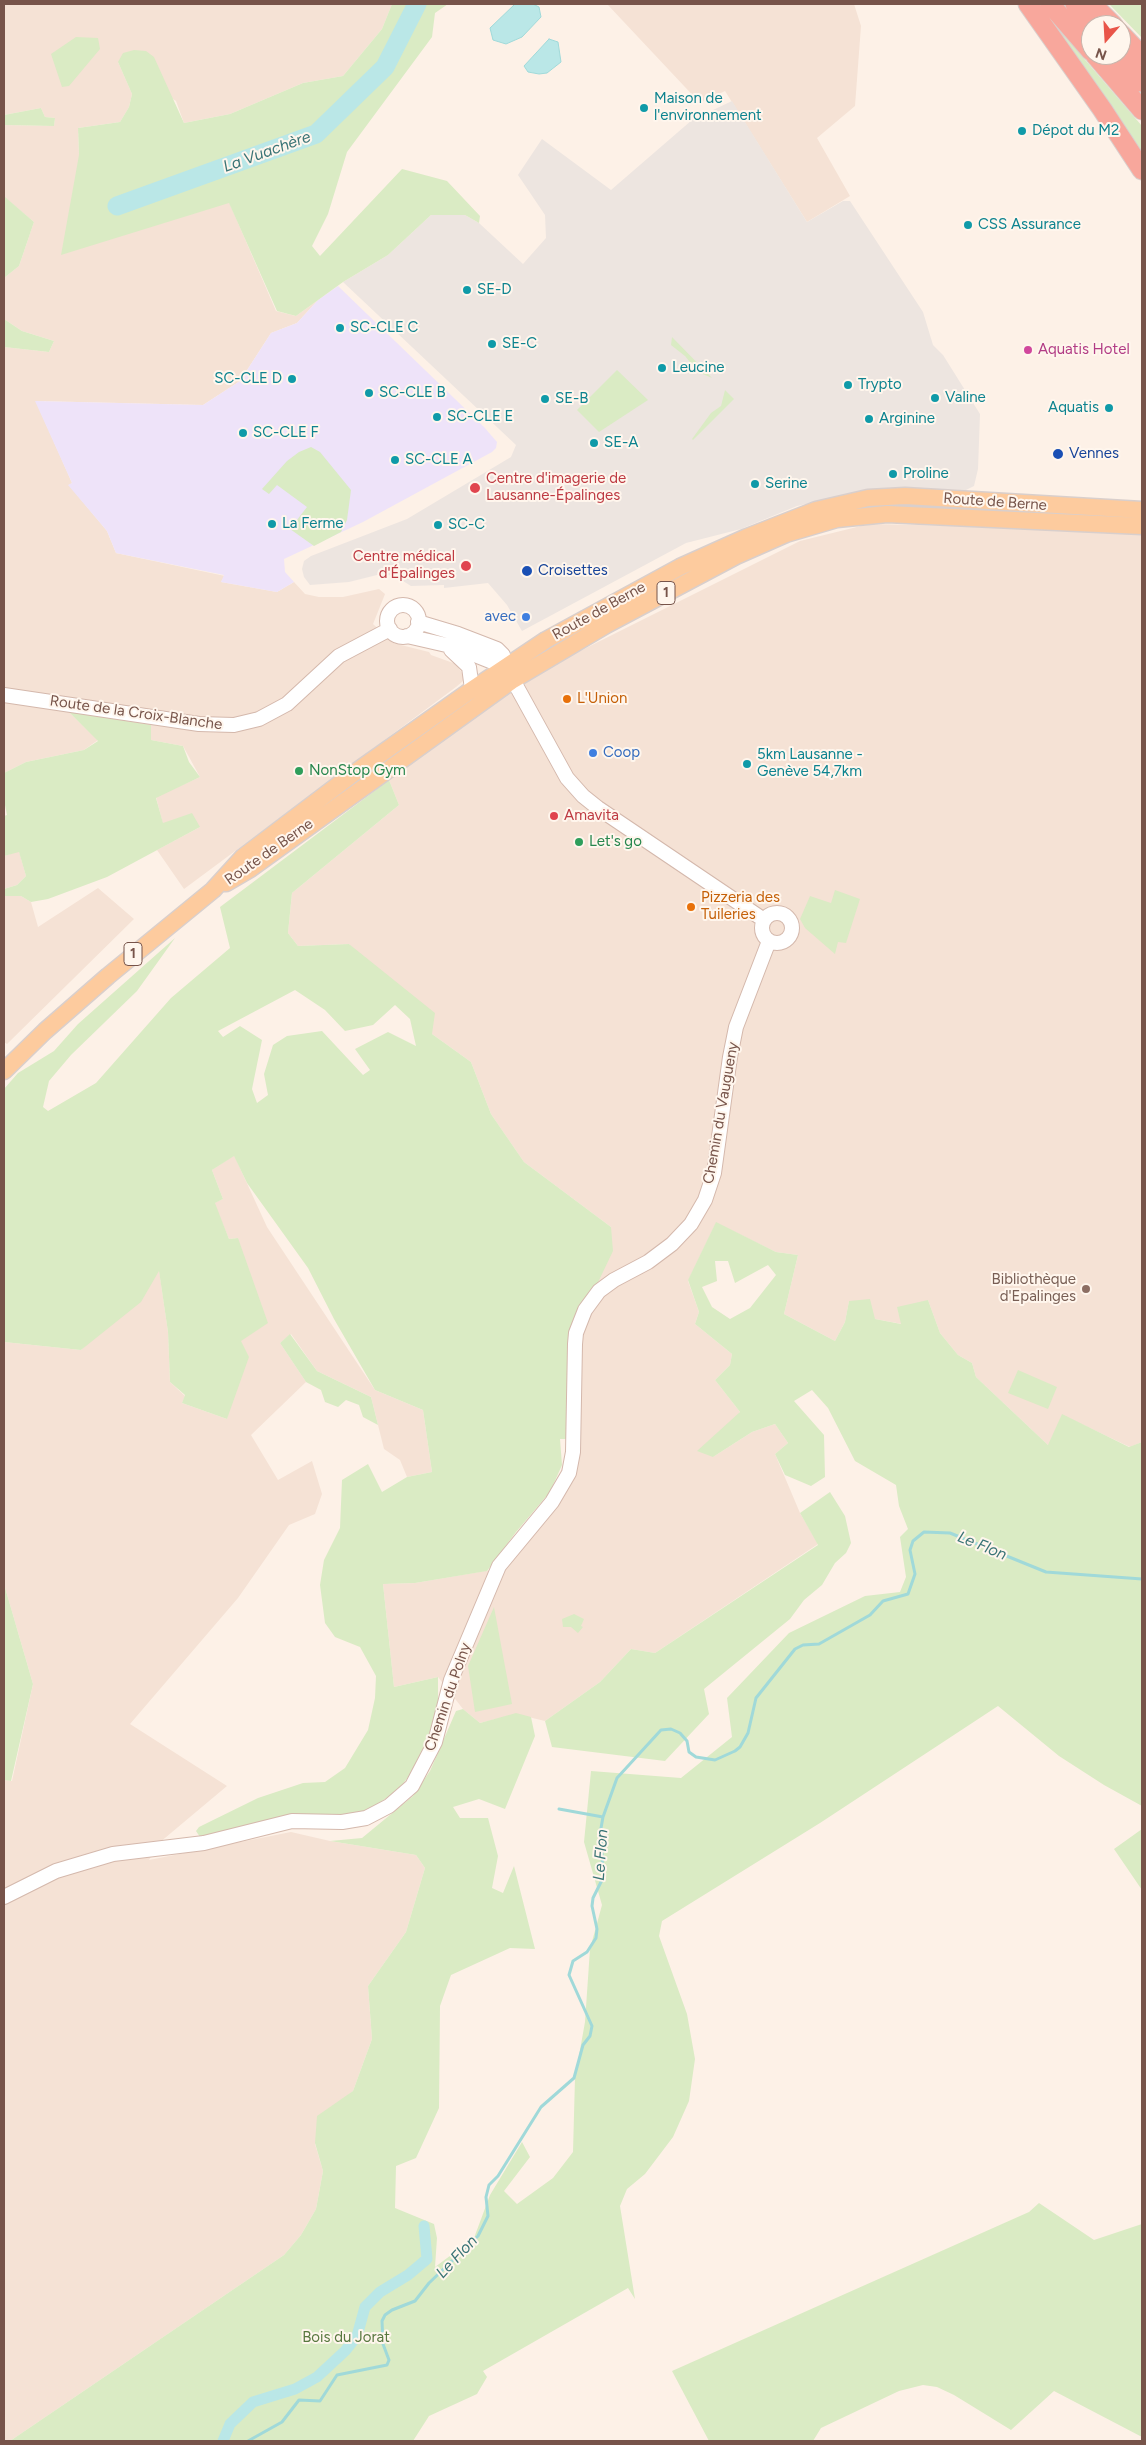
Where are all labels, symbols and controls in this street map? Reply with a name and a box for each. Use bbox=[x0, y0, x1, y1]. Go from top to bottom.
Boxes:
north arrow bbox=[1081, 15, 1131, 65]
text: N bbox=[1093, 44, 1109, 64]
place label: Maison de l'environnement bbox=[654, 90, 762, 125]
marker: Maison de l'environnement bbox=[638, 102, 650, 114]
place label: Dépot du M2 bbox=[1032, 122, 1119, 140]
marker: Dépot du M2 bbox=[1016, 125, 1028, 137]
water label: La Vuachère bbox=[221, 127, 313, 177]
place label: CSS Assurance bbox=[978, 216, 1081, 234]
marker: CSS Assurance bbox=[962, 219, 974, 231]
place label: SE-D bbox=[477, 281, 512, 299]
marker: SE-D bbox=[461, 284, 473, 296]
place label: SC-CLE C bbox=[350, 319, 418, 337]
marker: SC-CLE C bbox=[334, 322, 346, 334]
place label: SE-C bbox=[502, 335, 537, 353]
marker: SE-C bbox=[486, 338, 498, 350]
place label: Aquatis Hotel bbox=[1038, 341, 1130, 359]
marker: Aquatis Hotel bbox=[1022, 344, 1034, 356]
place label: Leucine bbox=[672, 359, 725, 377]
marker: Leucine bbox=[656, 362, 668, 374]
place label: SC-CLE D bbox=[214, 370, 282, 388]
marker: SC-CLE D bbox=[286, 373, 298, 385]
place label: Trypto bbox=[858, 376, 902, 394]
marker: Trypto bbox=[842, 379, 854, 391]
place label: SC-CLE B bbox=[379, 384, 446, 402]
marker: SC-CLE B bbox=[363, 387, 375, 399]
place label: Valine bbox=[945, 389, 986, 407]
place label: SE-B bbox=[555, 390, 589, 408]
marker: Valine bbox=[929, 392, 941, 404]
marker: SE-B bbox=[539, 393, 551, 405]
place label: Aquatis bbox=[1048, 399, 1099, 417]
marker: Aquatis bbox=[1103, 402, 1115, 414]
place label: SC-CLE E bbox=[447, 408, 513, 426]
place label: Arginine bbox=[879, 410, 935, 428]
marker: SC-CLE E bbox=[431, 411, 443, 423]
marker: Arginine bbox=[863, 413, 875, 425]
place label: SC-CLE F bbox=[253, 424, 319, 442]
marker: SC-CLE F bbox=[237, 427, 249, 439]
place label: SE-A bbox=[604, 434, 638, 452]
marker: SE-A bbox=[588, 437, 600, 449]
place label: Vennes bbox=[1069, 445, 1119, 463]
marker: Vennes bbox=[1051, 447, 1065, 461]
place label: SC-CLE A bbox=[405, 451, 473, 469]
marker: SC-CLE A bbox=[389, 454, 401, 466]
place label: Proline bbox=[903, 465, 949, 483]
marker: Proline bbox=[887, 468, 899, 480]
place label: Centre d'imagerie de Lausanne-Épalinges bbox=[486, 470, 626, 505]
place label: Serine bbox=[765, 475, 808, 493]
marker: Serine bbox=[749, 478, 761, 490]
marker: Centre d'imagerie de Lausanne-Épalinges bbox=[468, 481, 482, 495]
street label: Route de Berne bbox=[943, 489, 1047, 515]
place label: La Ferme bbox=[282, 515, 343, 533]
place label: SC-C bbox=[448, 516, 485, 534]
marker: La Ferme bbox=[266, 518, 278, 530]
marker: SC-C bbox=[432, 519, 444, 531]
place label: Centre médical d'Épalinges bbox=[353, 548, 455, 583]
marker: Centre médical d'Épalinges bbox=[459, 559, 473, 573]
place label: Croisettes bbox=[538, 562, 608, 580]
marker: Croisettes bbox=[520, 564, 534, 578]
street label: Route de Berne bbox=[549, 578, 649, 644]
road number: 1 bbox=[657, 582, 675, 604]
place label: avec bbox=[485, 608, 516, 626]
marker: avec bbox=[520, 611, 532, 623]
place label: L'Union bbox=[577, 690, 627, 708]
street label: Route de la Croix-Blanche bbox=[49, 692, 223, 734]
marker: L'Union bbox=[561, 693, 573, 705]
place label: Coop bbox=[603, 744, 640, 762]
place label: 5km Lausanne - Genève 54,7km bbox=[757, 746, 863, 781]
marker: Coop bbox=[587, 747, 599, 759]
marker: 5km Lausanne - Genève 54,7km bbox=[741, 758, 753, 770]
place label: NonStop Gym bbox=[309, 762, 406, 780]
marker: NonStop Gym bbox=[293, 765, 305, 777]
place label: Amavita bbox=[564, 807, 619, 825]
marker: Amavita bbox=[548, 810, 560, 822]
street label: Route de Berne bbox=[221, 815, 317, 889]
place label: Let's go bbox=[589, 833, 642, 851]
marker: Let's go bbox=[573, 836, 585, 848]
place label: Pizzeria des Tuileries bbox=[701, 889, 780, 924]
marker: Pizzeria des Tuileries bbox=[685, 901, 697, 913]
road number: 1 bbox=[124, 942, 142, 966]
street label: Chemin du Vaugueny bbox=[700, 1041, 742, 1185]
place label: Bibliothèque d'Epalinges bbox=[992, 1271, 1076, 1306]
marker: Bibliothèque d'Epalinges bbox=[1080, 1283, 1092, 1295]
water label: Le Flon bbox=[955, 1527, 1009, 1565]
street label: Chemin du Polny bbox=[421, 1641, 475, 1753]
water label: Le Flon bbox=[590, 1829, 612, 1881]
water label: Le Flon bbox=[432, 2232, 482, 2282]
park label: Bois du Jorat bbox=[302, 2329, 390, 2347]

